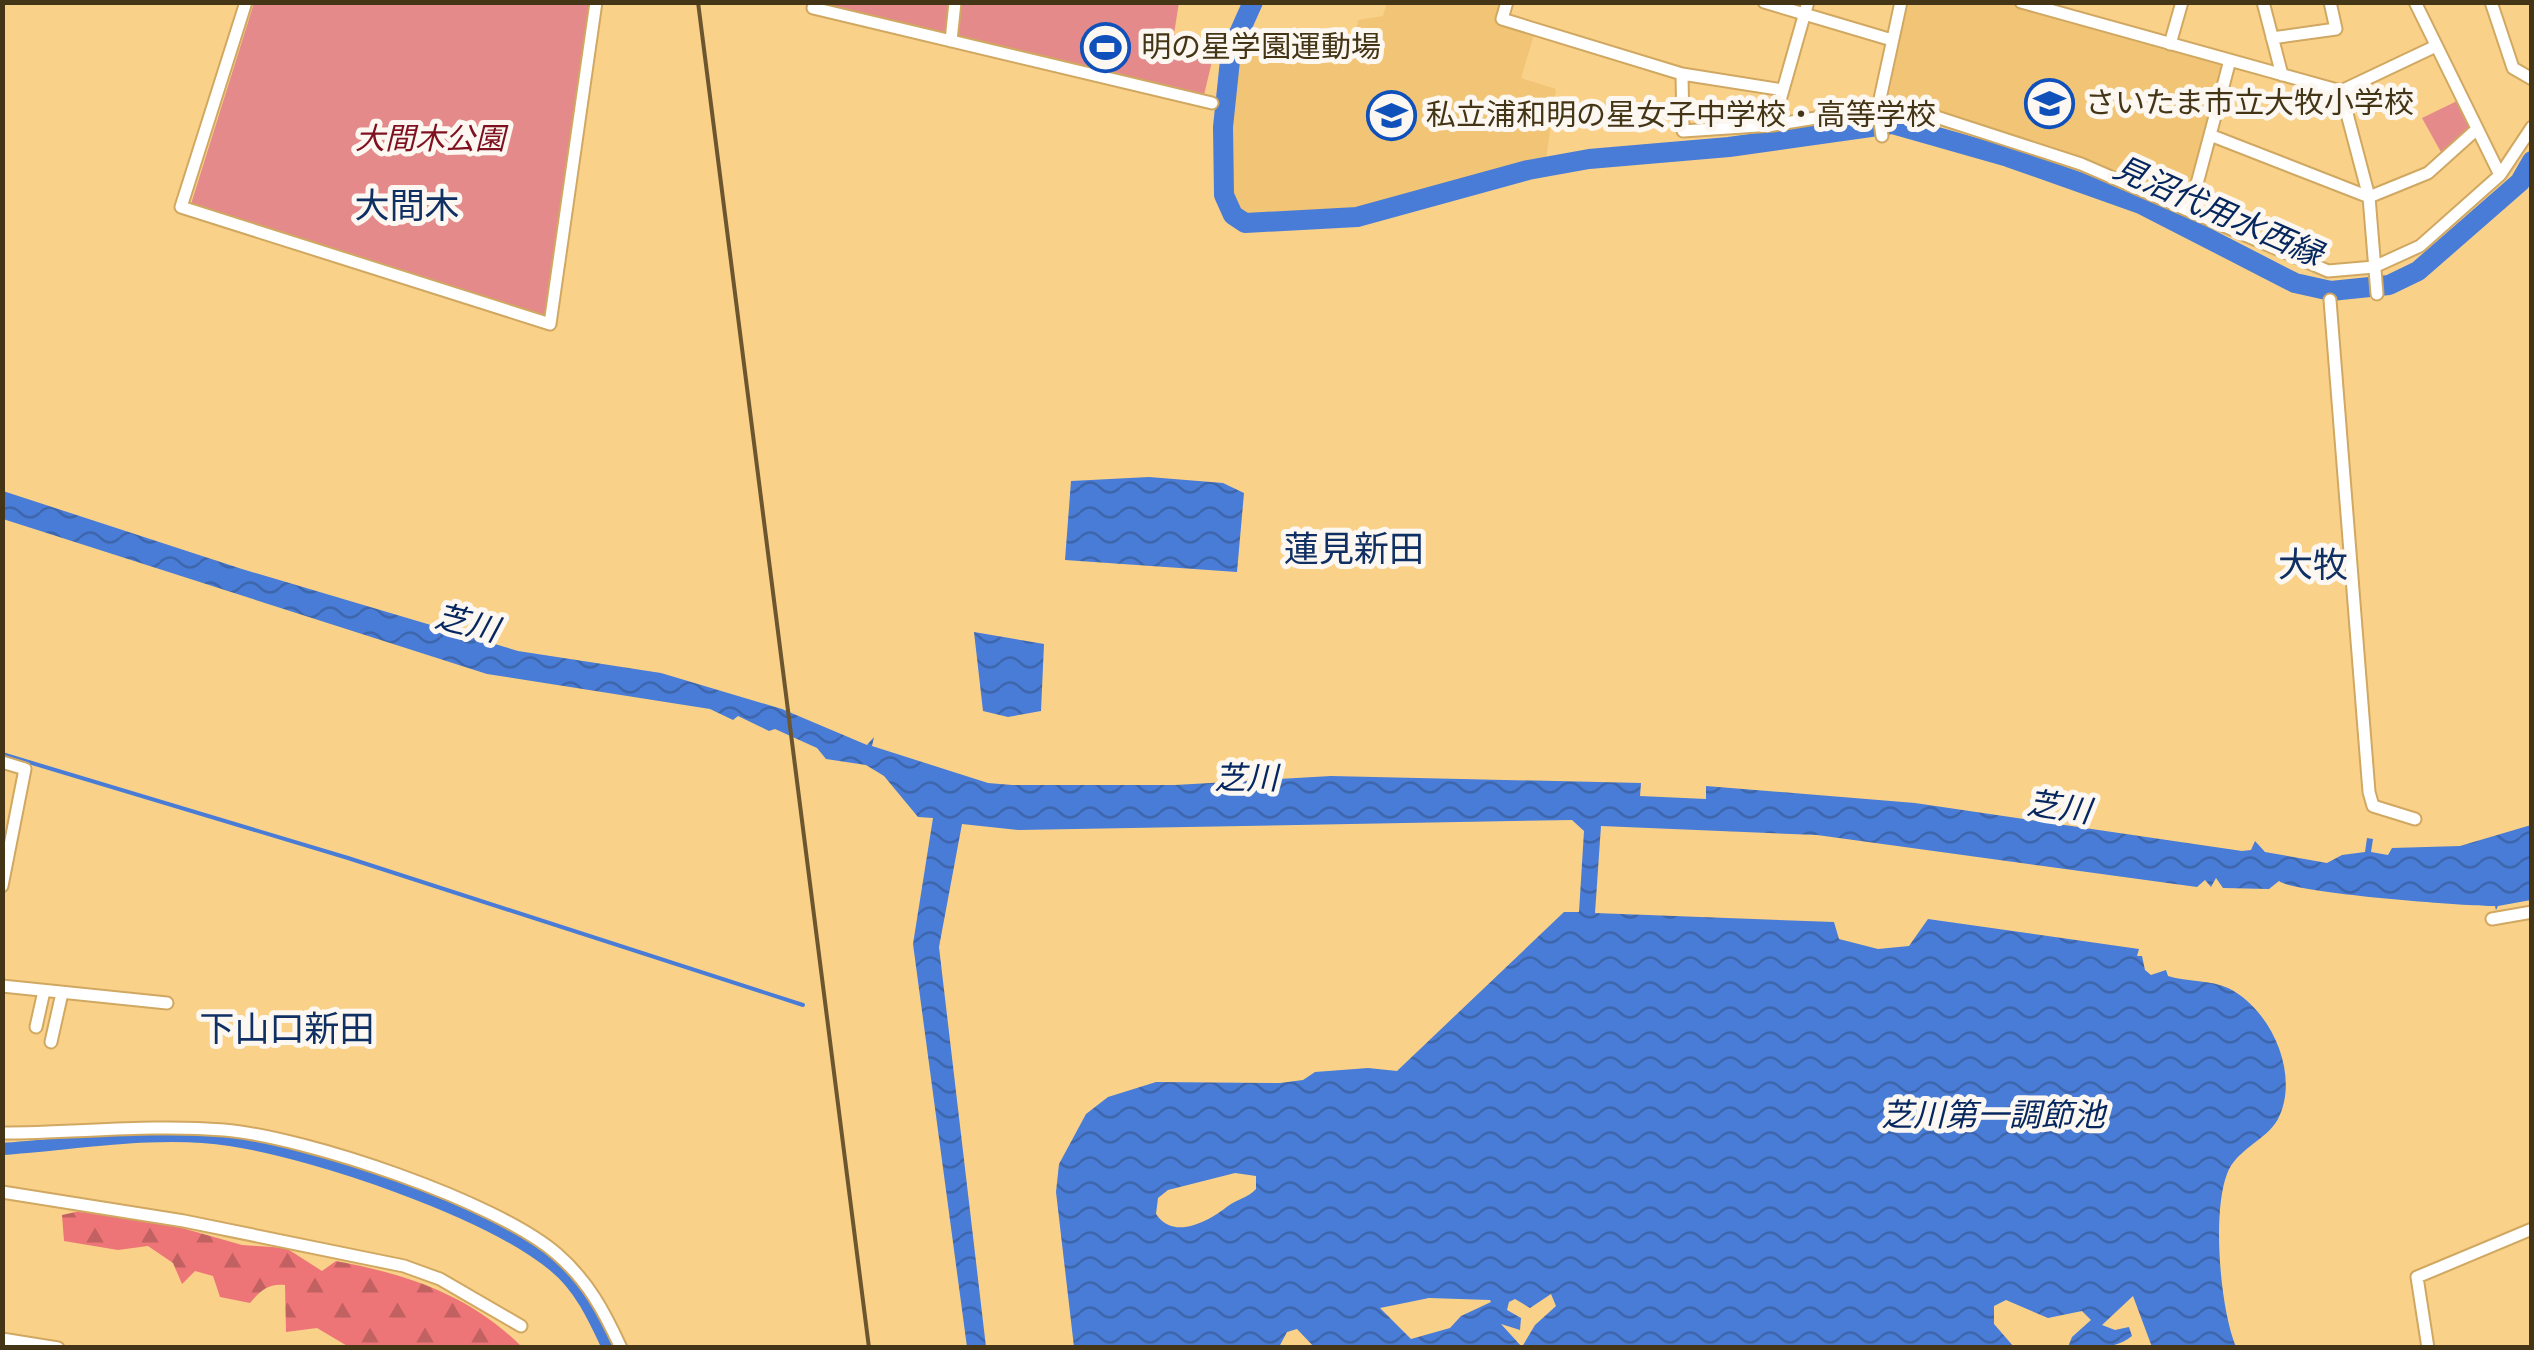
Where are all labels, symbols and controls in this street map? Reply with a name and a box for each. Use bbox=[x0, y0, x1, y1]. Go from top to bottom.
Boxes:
sports icon: 明の星学園運動場 bbox=[1080, 21, 1132, 73]
place label: 明の星学園運動場 bbox=[1141, 30, 1381, 63]
school or university icon: さいたま市立大牧小学校 bbox=[2024, 77, 2076, 129]
place label: さいたま市立大牧小学校 bbox=[2085, 86, 2414, 119]
school or university icon: 私立浦和明の星女子中学校・高等学校 bbox=[1365, 89, 1417, 141]
place label: 私立浦和明の星女子中学校・高等学校 bbox=[1426, 98, 1936, 131]
park label: 大間木公園 bbox=[355, 122, 509, 155]
water label: 見沼代用水西縁 bbox=[2108, 149, 2330, 274]
district label: 大間木 bbox=[354, 187, 460, 226]
district label: 蓮見新田 bbox=[1284, 530, 1424, 569]
district label: 大牧 bbox=[2278, 546, 2348, 585]
water label: 芝川 bbox=[432, 598, 505, 649]
water label: 芝川 bbox=[1214, 760, 1281, 796]
water label: 芝川 bbox=[2025, 785, 2096, 830]
district label: 下山口新田 bbox=[199, 1010, 375, 1049]
water label: 芝川第一調節池 bbox=[1881, 1097, 2108, 1133]

